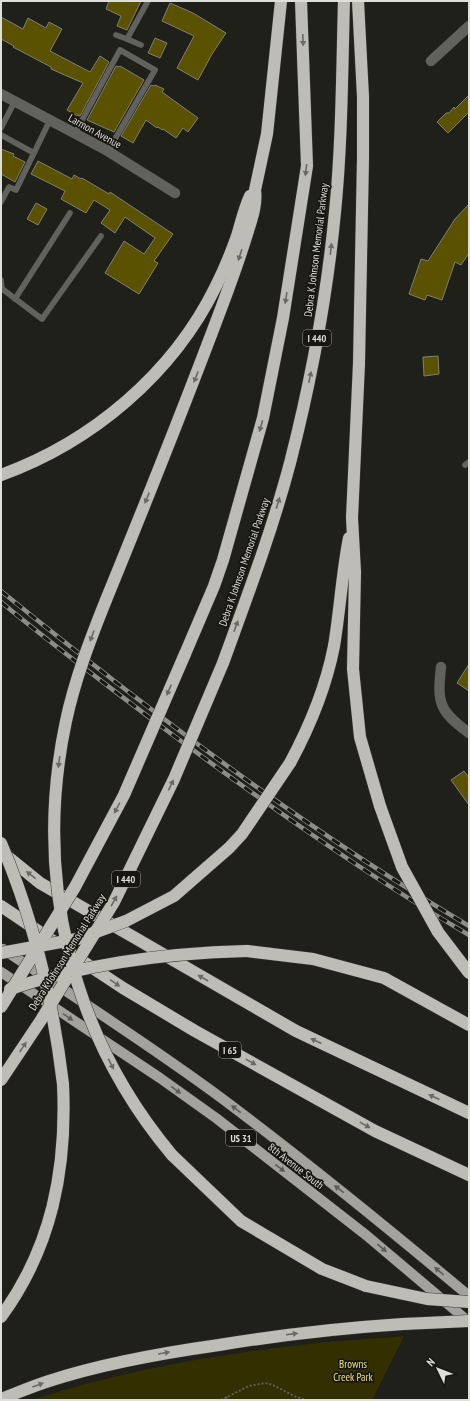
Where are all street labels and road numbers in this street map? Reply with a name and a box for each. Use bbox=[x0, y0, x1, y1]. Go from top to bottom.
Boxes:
street label: Larmon Avenue bbox=[66, 111, 124, 152]
street label: Debra K Johnson Memorial Parkway bbox=[301, 182, 331, 318]
road number: I 440 bbox=[303, 330, 331, 346]
street label: Debra K Johnson Memorial Parkway bbox=[215, 495, 273, 628]
road number: I 440 bbox=[112, 871, 140, 887]
street label: Debra K Johnson Memorial Parkway bbox=[25, 891, 109, 1013]
road number: I 65 bbox=[219, 1042, 241, 1058]
road number: US 31 bbox=[226, 1130, 256, 1146]
street label: 8th Avenue South bbox=[265, 1140, 327, 1192]

